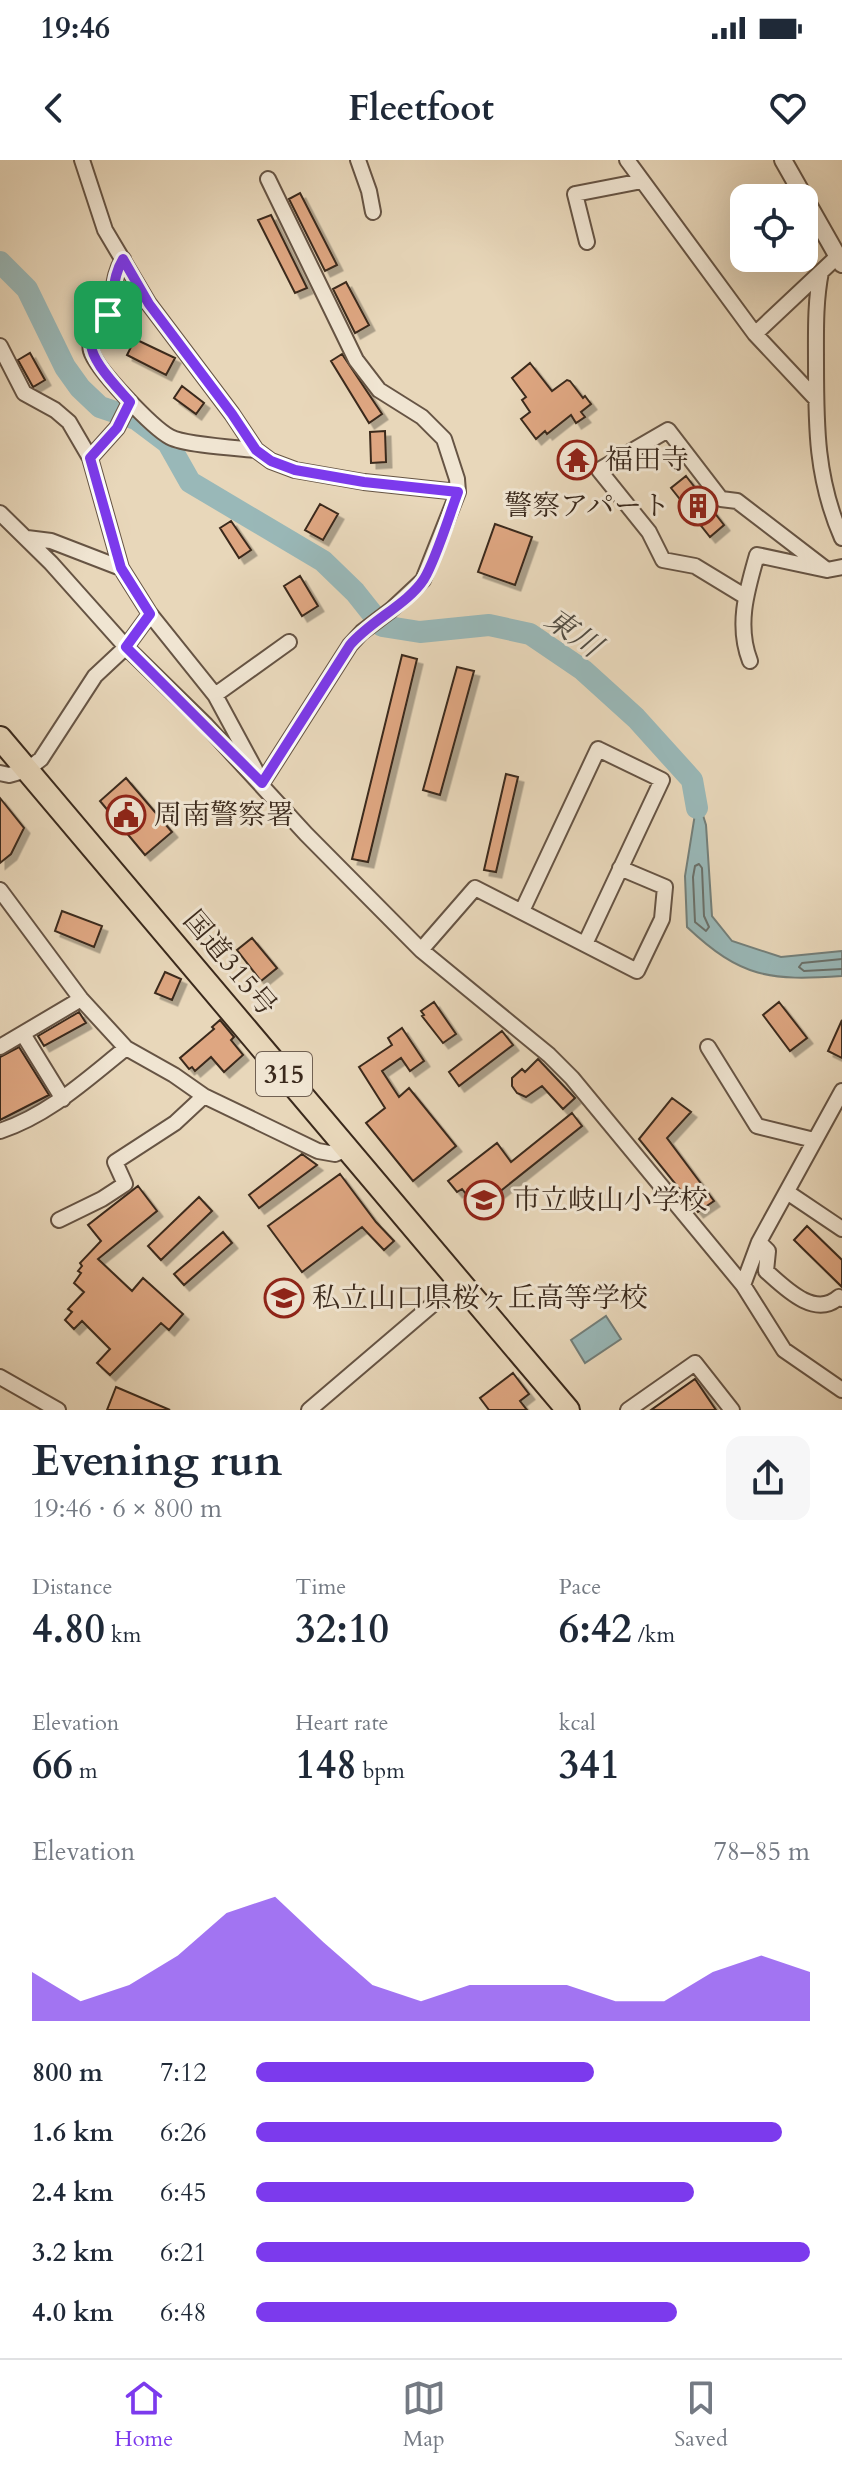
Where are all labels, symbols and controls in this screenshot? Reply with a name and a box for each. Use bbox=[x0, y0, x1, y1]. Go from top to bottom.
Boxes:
text: 19:46 bbox=[40, 8, 110, 49]
text: Fleetfoot bbox=[348, 84, 494, 133]
icon: back bbox=[32, 86, 76, 130]
icon: heart bbox=[766, 86, 810, 130]
map controls bbox=[730, 184, 818, 272]
button: locate bbox=[730, 184, 818, 272]
pin bbox=[74, 281, 142, 349]
icon: arrive bbox=[86, 293, 130, 337]
temple icon: 福田寺 bbox=[556, 439, 598, 481]
place label: 福田寺 bbox=[605, 441, 689, 479]
building icon: 警察アパート bbox=[677, 485, 719, 527]
place label: 警察アパート bbox=[504, 487, 670, 525]
water label: 東川 bbox=[537, 599, 612, 669]
public building icon: 周南警察署 bbox=[105, 794, 147, 836]
place label: 周南警察署 bbox=[154, 796, 294, 834]
street label: 国道315号 bbox=[175, 902, 285, 1024]
road number: 315 bbox=[256, 1052, 312, 1096]
school or university icon: 市立岐山小学校 bbox=[463, 1179, 505, 1221]
place label: 市立岐山小学校 bbox=[512, 1181, 708, 1219]
school or university icon: 私立山口県桜ヶ丘高等学校 bbox=[263, 1277, 305, 1319]
place label: 私立山口県桜ヶ丘高等学校 bbox=[312, 1279, 648, 1317]
text: Evening run bbox=[32, 1431, 282, 1491]
button: share bbox=[726, 1436, 810, 1520]
text: 19:46 · 6 × 800 m bbox=[32, 1491, 222, 1526]
text: Distance bbox=[32, 1572, 112, 1602]
text: Time bbox=[295, 1572, 346, 1602]
text: Pace bbox=[559, 1572, 601, 1602]
text: 4.80 bbox=[32, 1602, 105, 1657]
text: 32:10 bbox=[295, 1602, 389, 1657]
text: 6:42 bbox=[559, 1602, 632, 1657]
text: km bbox=[105, 1620, 141, 1650]
text: /km bbox=[632, 1620, 675, 1650]
text: Elevation bbox=[32, 1708, 119, 1738]
text: Heart rate bbox=[295, 1708, 389, 1738]
text: kcal bbox=[559, 1708, 596, 1738]
text: 66 bbox=[32, 1738, 73, 1793]
text: 148 bbox=[295, 1738, 357, 1793]
text: 341 bbox=[559, 1738, 620, 1793]
text: m bbox=[73, 1756, 98, 1786]
text: bpm bbox=[357, 1756, 405, 1786]
text: Elevation bbox=[32, 1834, 135, 1869]
text: 78–85 m bbox=[713, 1834, 810, 1869]
text: 800 m bbox=[32, 2055, 103, 2090]
text: 7:12 bbox=[160, 2055, 207, 2090]
text: 1.6 km bbox=[32, 2115, 113, 2150]
text: 6:26 bbox=[160, 2115, 207, 2150]
text: 2.4 km bbox=[32, 2175, 113, 2210]
text: 6:45 bbox=[160, 2175, 207, 2210]
text: 3.2 km bbox=[32, 2235, 113, 2270]
text: 6:21 bbox=[160, 2235, 207, 2270]
text: 4.0 km bbox=[32, 2295, 113, 2330]
text: 6:48 bbox=[160, 2295, 207, 2330]
tab: Home bbox=[114, 2376, 173, 2454]
tab: Map bbox=[402, 2376, 446, 2454]
tab: Saved bbox=[674, 2376, 728, 2454]

